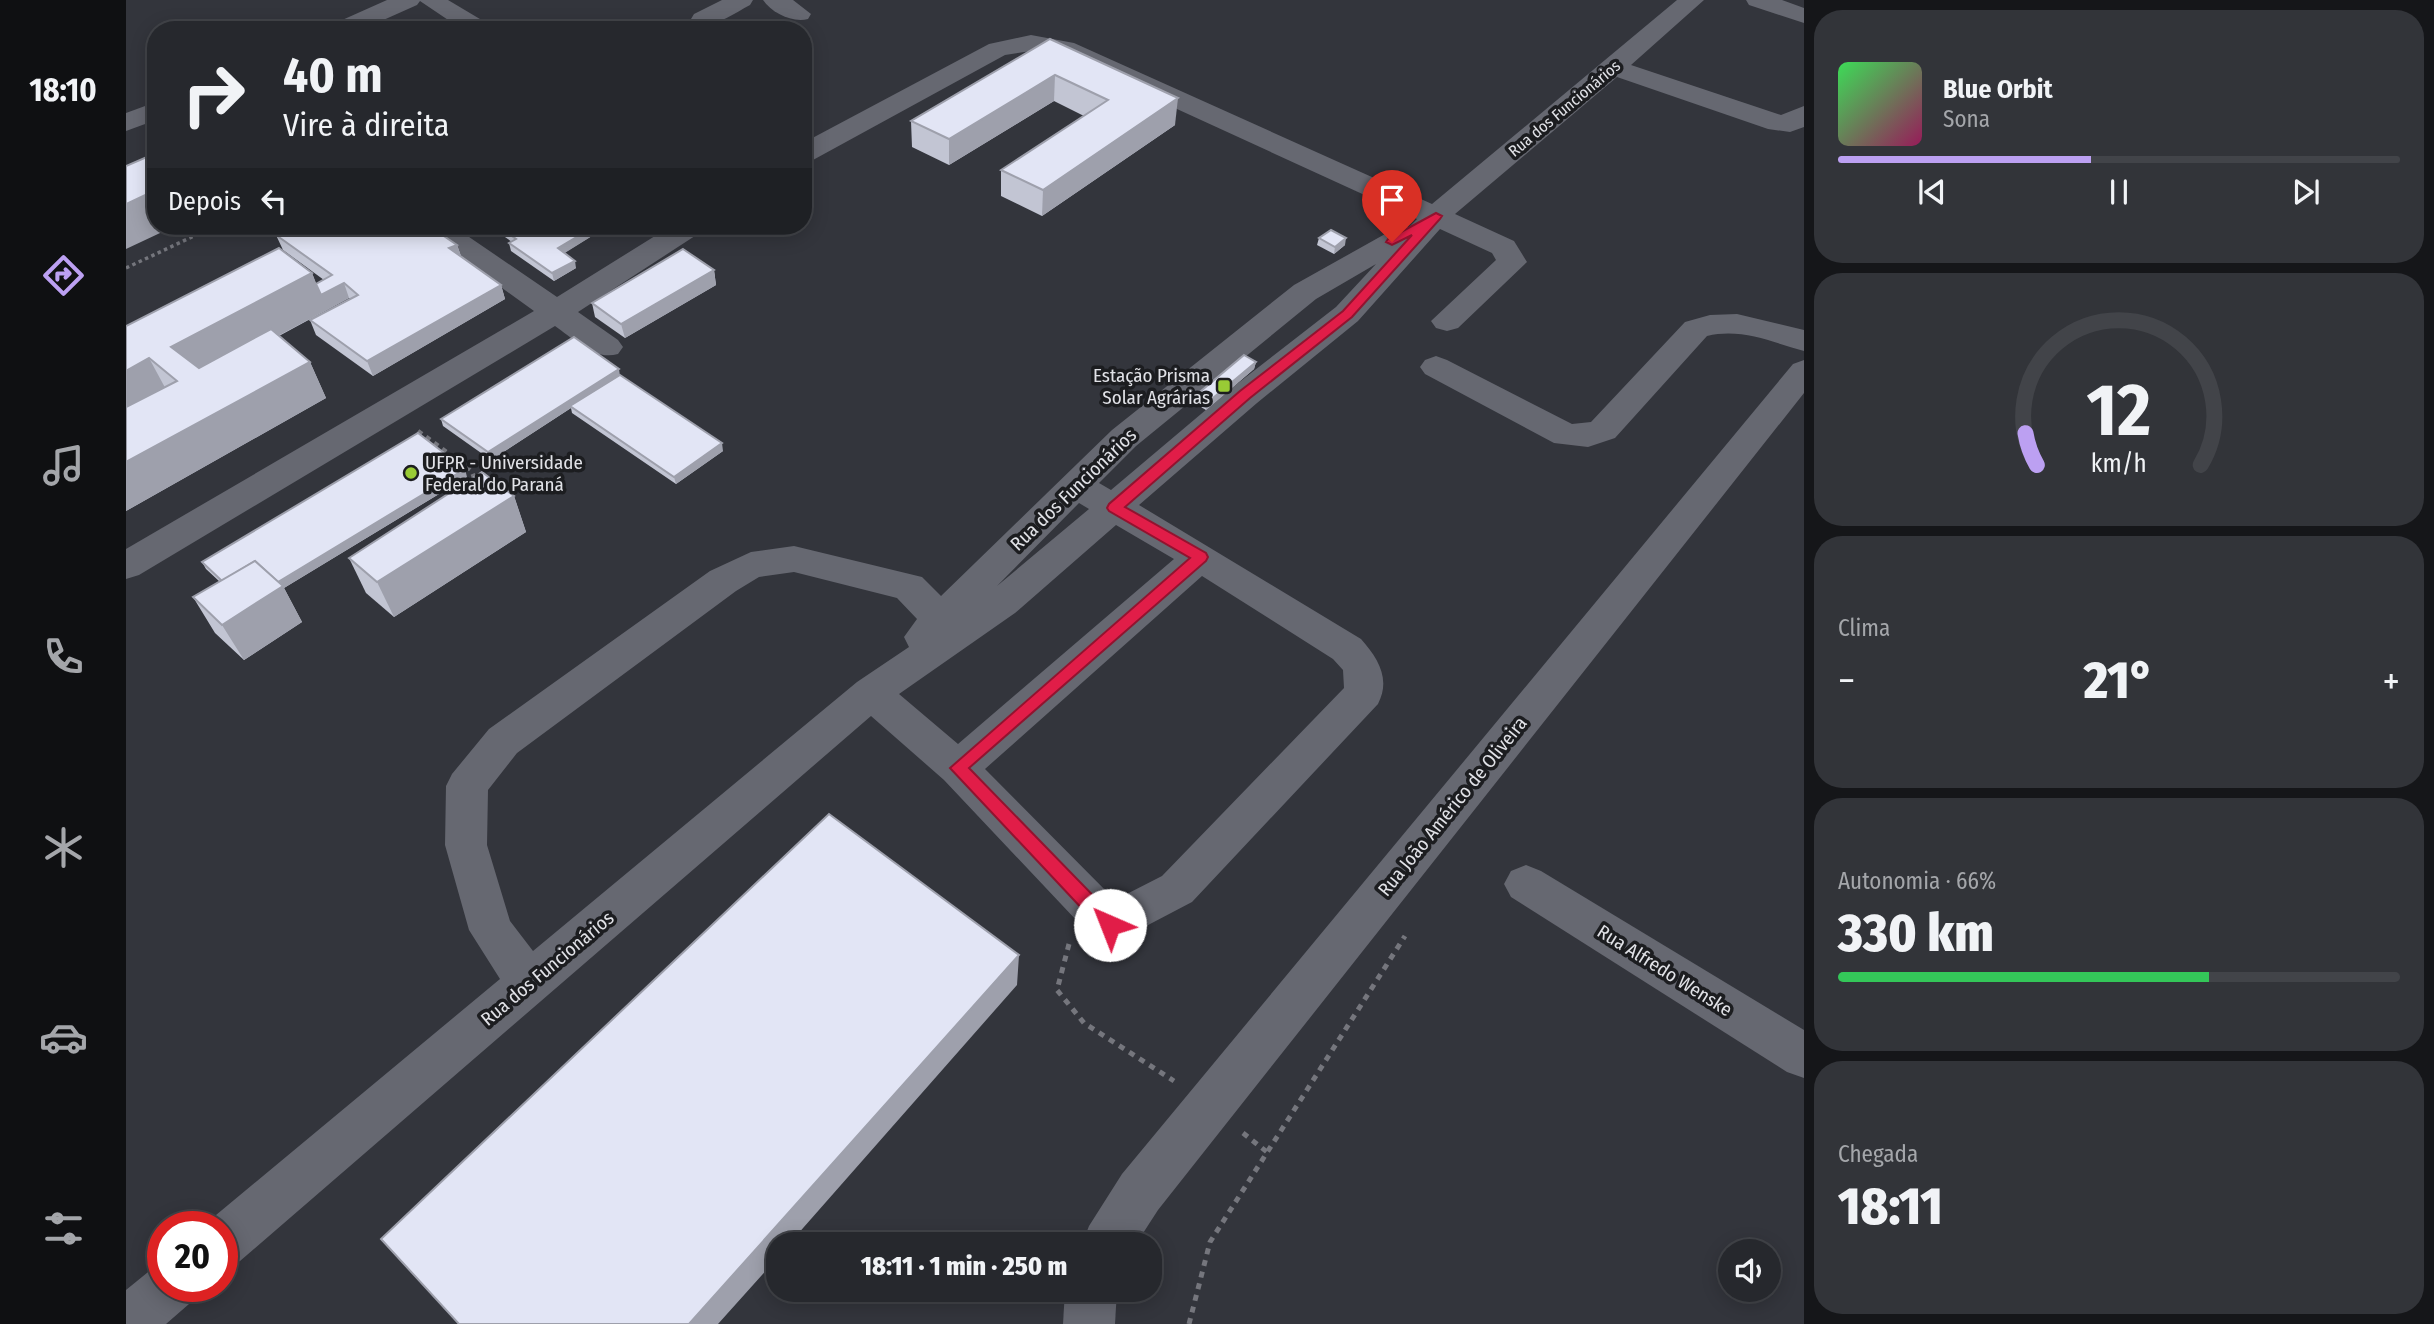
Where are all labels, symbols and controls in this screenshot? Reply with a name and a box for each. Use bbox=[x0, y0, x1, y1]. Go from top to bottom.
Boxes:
text: 40 m bbox=[283, 46, 383, 105]
icon: right bbox=[168, 49, 259, 140]
street label: Rua dos Funcionários bbox=[1505, 56, 1624, 161]
text: 18:10 bbox=[29, 71, 97, 109]
text: Blue Orbit bbox=[1943, 74, 2053, 105]
text: Sona bbox=[1943, 105, 1990, 133]
text: Vire à direita bbox=[283, 106, 449, 144]
pin bbox=[1362, 170, 1422, 242]
icon: previous bbox=[1913, 173, 1951, 211]
icon: pause bbox=[2100, 173, 2138, 211]
icon: next bbox=[2287, 173, 2325, 211]
icon: arrive bbox=[1373, 181, 1411, 219]
icon: left bbox=[255, 182, 293, 220]
text: Depois bbox=[168, 186, 241, 217]
icon: directions bbox=[39, 251, 88, 300]
place label: Estação Prisma Solar Agrárias bbox=[1093, 364, 1210, 409]
text: 12 bbox=[2087, 368, 2151, 455]
marker: Estação Prisma Solar Agrárias bbox=[1216, 378, 1232, 394]
street label: Rua dos Funcionários bbox=[1006, 423, 1141, 555]
icon: music bbox=[39, 441, 88, 490]
text: km/h bbox=[2091, 449, 2147, 479]
place label: UFPR - Universidade Federal do Paraná bbox=[425, 451, 583, 496]
marker: UFPR - Universidade Federal do Paraná bbox=[403, 465, 419, 481]
text: Clima bbox=[1838, 614, 1890, 642]
icon: phone bbox=[39, 632, 88, 681]
text: 21° bbox=[2084, 649, 2154, 712]
text: − bbox=[1838, 658, 1855, 704]
text: + bbox=[2383, 658, 2400, 704]
street label: Rua João Américo de Oliveira bbox=[1373, 712, 1532, 901]
icon: climate bbox=[39, 823, 88, 872]
text: Autonomia · 66% bbox=[1838, 867, 1996, 895]
position arrow bbox=[1073, 888, 1147, 962]
text: 330 km bbox=[1838, 902, 1994, 965]
street label: Rua dos Funcionários bbox=[476, 906, 618, 1031]
street label: Rua Alfredo Wenske bbox=[1593, 920, 1736, 1021]
icon: car bbox=[39, 1013, 88, 1062]
text: Chegada bbox=[1838, 1140, 1918, 1168]
text: 18:11 bbox=[1838, 1175, 1943, 1238]
icon: filters bbox=[39, 1204, 88, 1253]
speed limit sign: 20 bbox=[147, 1211, 238, 1302]
map controls bbox=[1718, 1239, 1781, 1302]
button: sound bbox=[1718, 1239, 1781, 1302]
text: 18:11 · 1 min · 250 m bbox=[861, 1251, 1067, 1282]

